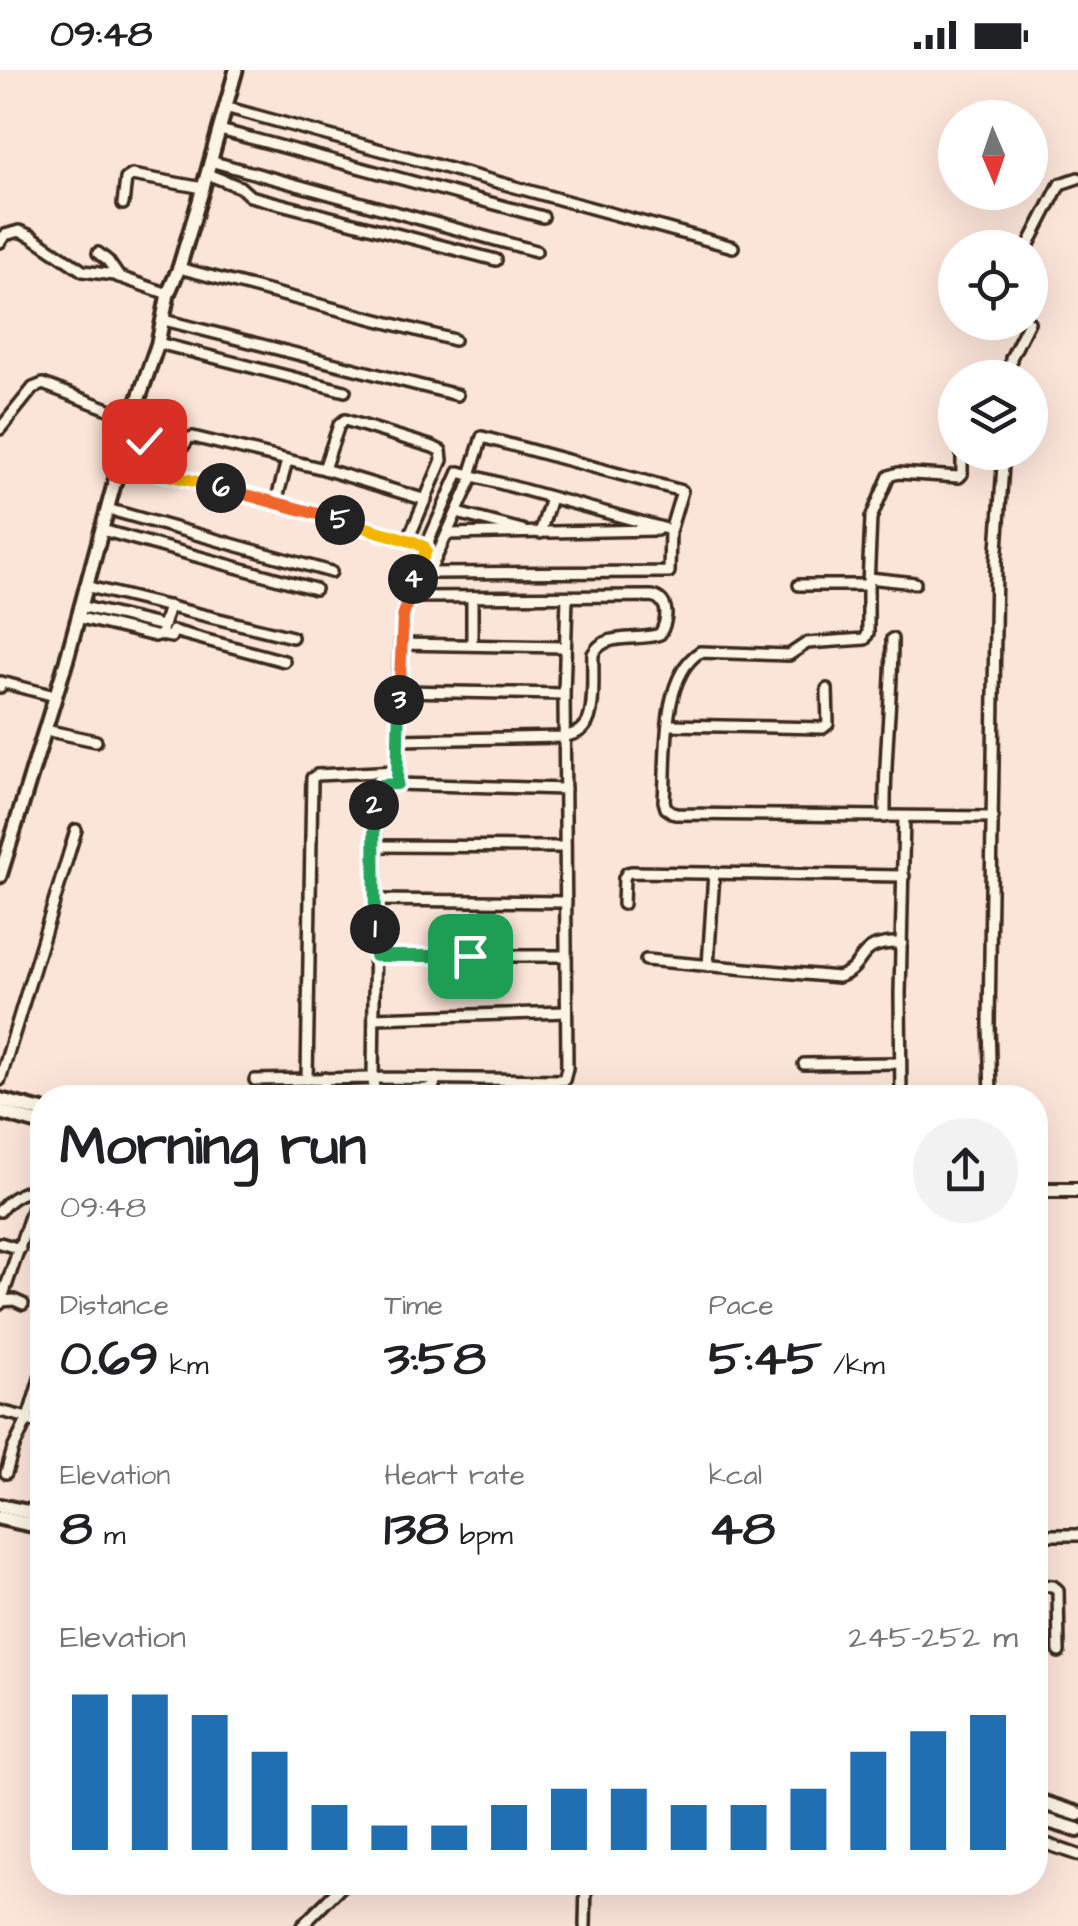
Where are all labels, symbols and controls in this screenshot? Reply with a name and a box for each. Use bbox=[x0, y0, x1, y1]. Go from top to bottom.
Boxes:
text: 09:48 bbox=[50, 9, 152, 61]
north arrow bbox=[938, 100, 1048, 210]
map controls bbox=[938, 100, 1048, 470]
button: locate bbox=[938, 230, 1048, 340]
button: layers bbox=[938, 360, 1048, 470]
pin bbox=[102, 399, 187, 484]
icon: check bbox=[117, 414, 172, 469]
pin: 6 bbox=[196, 463, 246, 513]
text: 6 bbox=[212, 468, 230, 507]
pin: 5 bbox=[315, 495, 365, 545]
text: 5 bbox=[330, 500, 350, 539]
pin: 4 bbox=[388, 554, 438, 604]
text: 4 bbox=[403, 559, 423, 598]
pin: 3 bbox=[374, 675, 424, 725]
text: 3 bbox=[392, 680, 406, 719]
pin: 2 bbox=[349, 780, 399, 830]
text: 2 bbox=[366, 785, 382, 824]
pin: 1 bbox=[350, 904, 400, 954]
text: 1 bbox=[373, 909, 377, 948]
pin bbox=[428, 914, 513, 999]
icon: arrive bbox=[443, 929, 498, 984]
text: Morning run bbox=[60, 1109, 366, 1185]
button: share bbox=[913, 1118, 1018, 1223]
text: 09:48 bbox=[60, 1185, 146, 1230]
text: Distance bbox=[60, 1286, 169, 1325]
text: Time bbox=[384, 1286, 443, 1325]
text: Pace bbox=[709, 1286, 774, 1325]
text: 0.69 bbox=[60, 1325, 158, 1394]
text: 3:58 bbox=[384, 1325, 486, 1394]
text: 5:45 bbox=[709, 1325, 822, 1394]
text: km bbox=[158, 1346, 209, 1385]
text: /km bbox=[822, 1346, 885, 1385]
text: Elevation bbox=[60, 1456, 170, 1495]
text: Heart rate bbox=[384, 1456, 525, 1495]
text: kcal bbox=[709, 1456, 762, 1495]
text: 8 bbox=[60, 1495, 92, 1564]
text: 138 bbox=[384, 1495, 449, 1564]
text: 48 bbox=[709, 1495, 775, 1564]
text: m bbox=[92, 1516, 125, 1555]
text: bpm bbox=[449, 1516, 513, 1555]
text: Elevation bbox=[60, 1615, 186, 1660]
text: 245–252 m bbox=[848, 1615, 1018, 1660]

